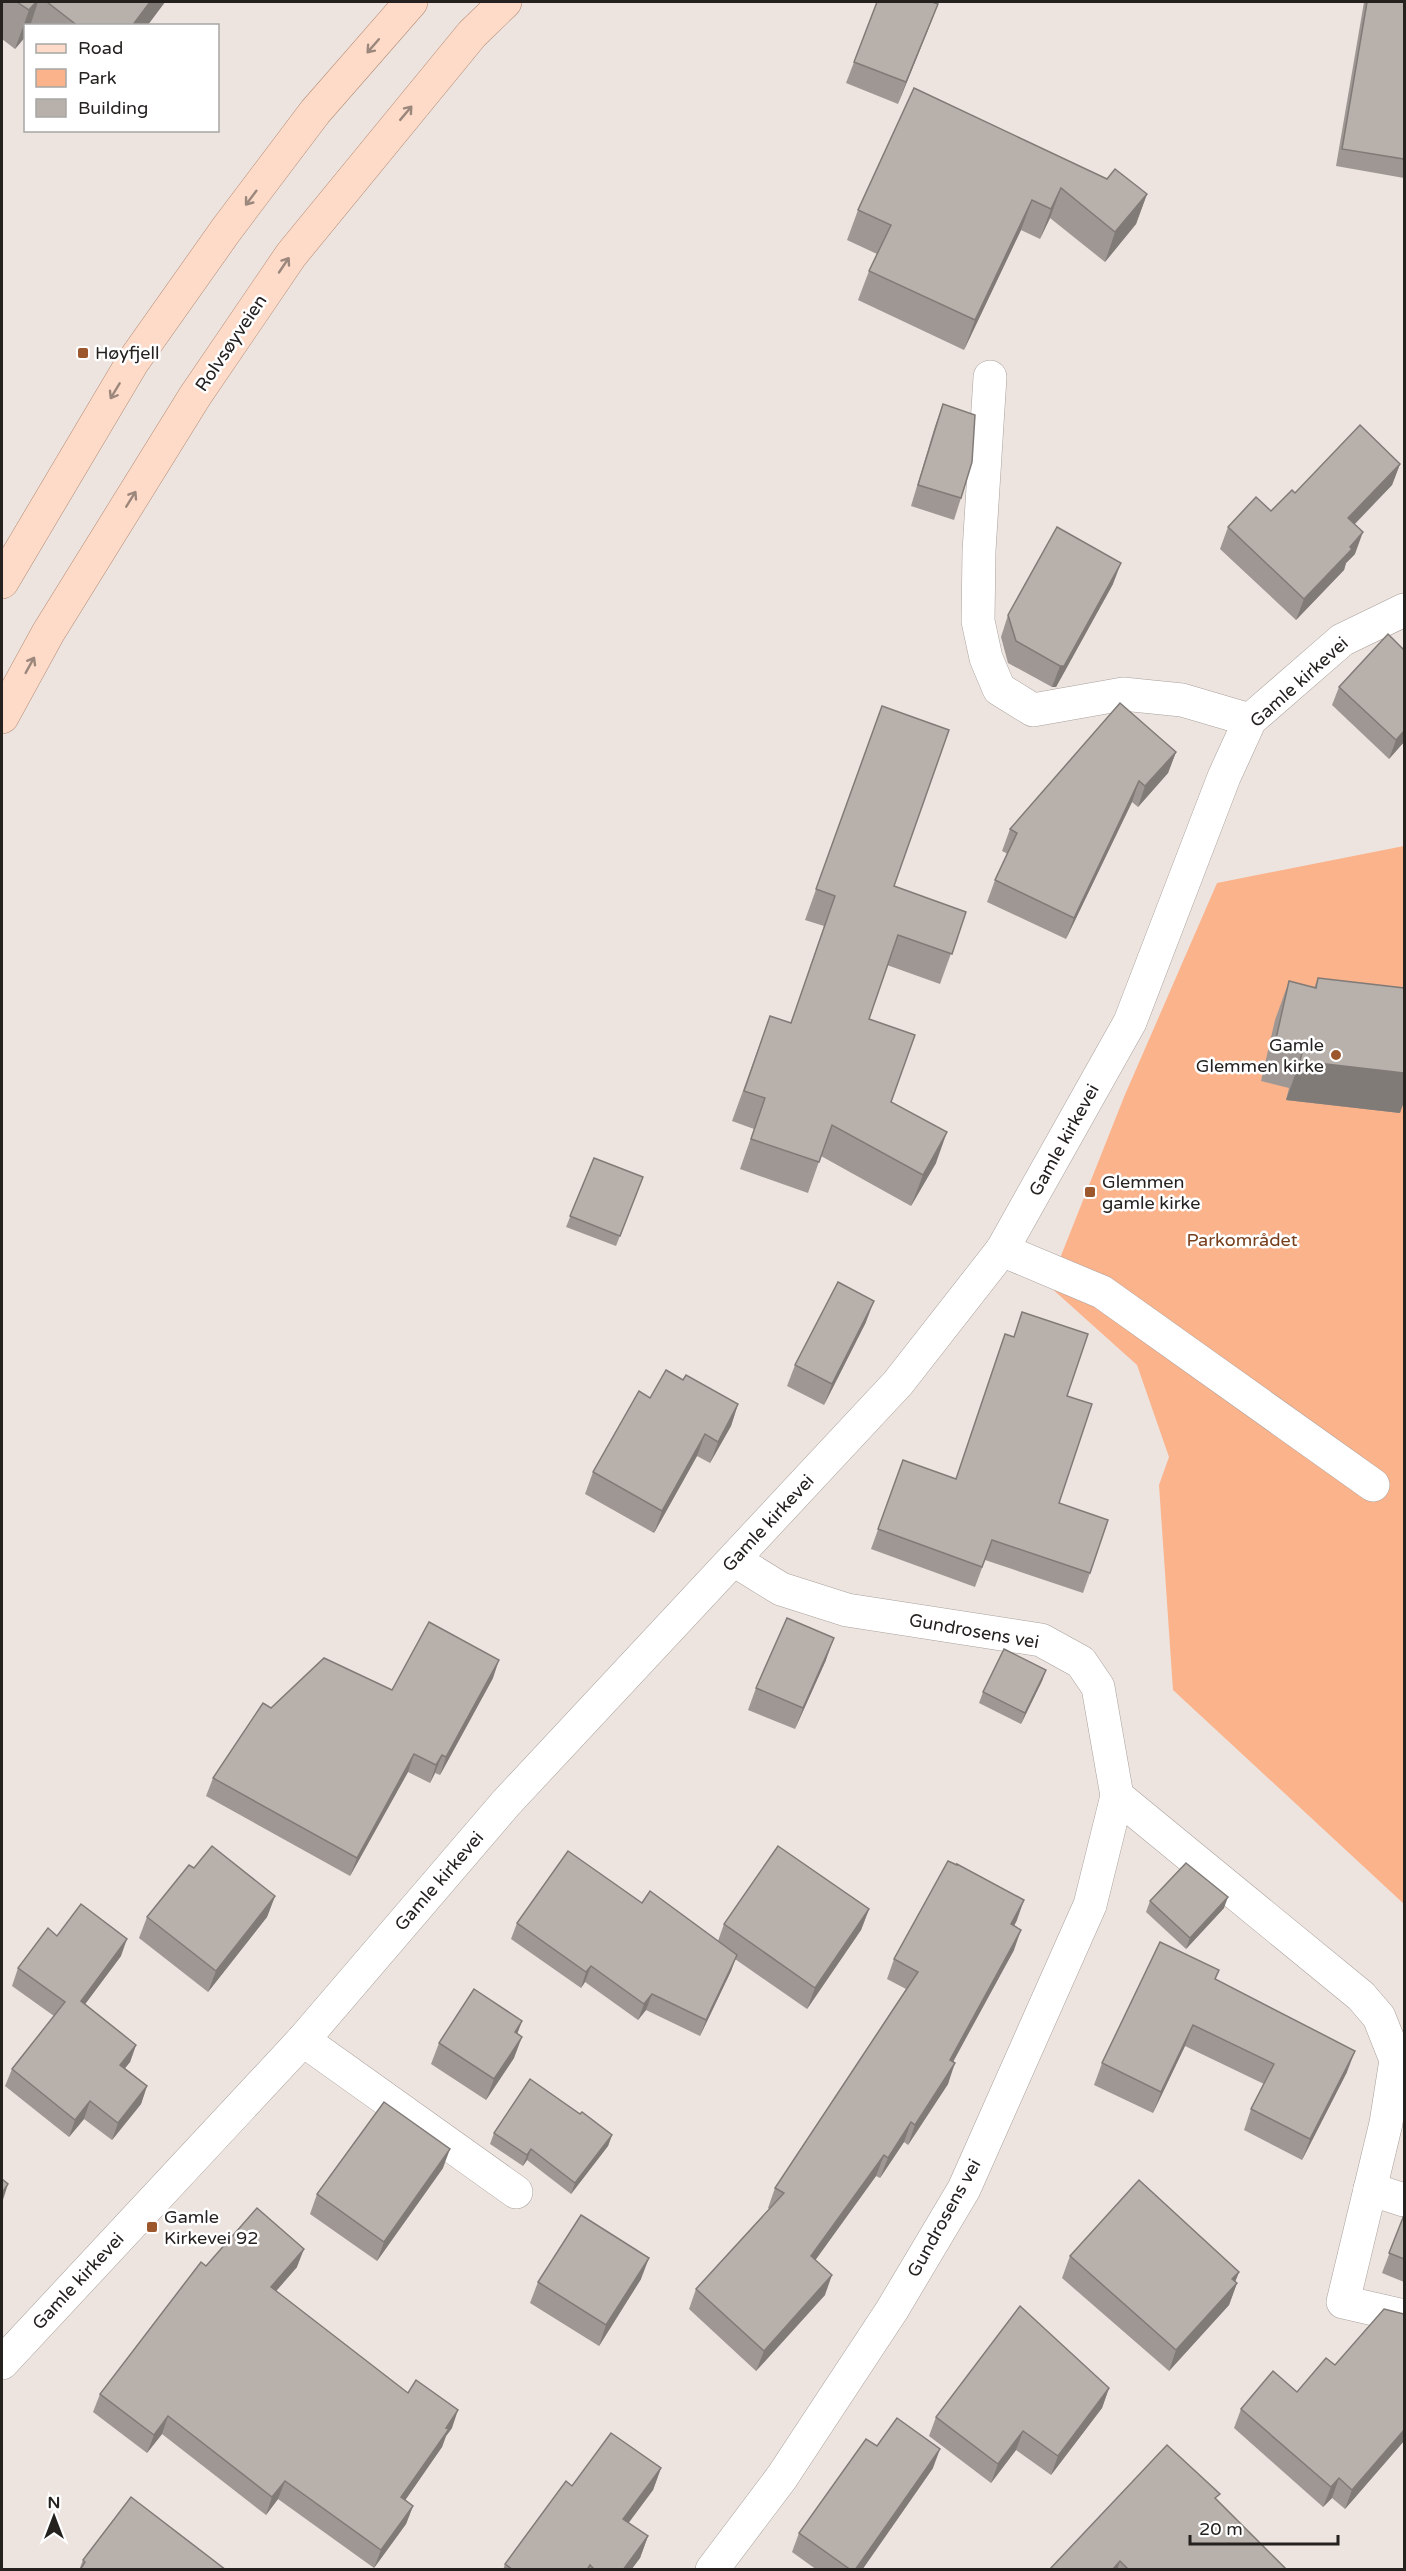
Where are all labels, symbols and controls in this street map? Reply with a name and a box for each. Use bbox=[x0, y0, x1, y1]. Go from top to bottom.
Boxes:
legend bbox=[24, 24, 219, 132]
text: Road bbox=[78, 37, 123, 59]
one-way arrow bbox=[366, 38, 380, 53]
text: Park bbox=[78, 67, 117, 89]
text: Building bbox=[78, 97, 148, 119]
one-way arrow bbox=[399, 106, 413, 121]
one-way arrow bbox=[245, 189, 257, 205]
one-way arrow bbox=[278, 258, 290, 274]
street label: Rolvsøyveien bbox=[191, 290, 271, 396]
place label: Høyfjell bbox=[95, 342, 159, 364]
marker: Høyfjell bbox=[76, 346, 90, 360]
one-way arrow bbox=[108, 382, 120, 399]
one-way arrow bbox=[126, 491, 138, 508]
street label: Gamle kirkevei bbox=[1245, 632, 1353, 732]
one-way arrow bbox=[25, 657, 36, 675]
place label: Gamle Glemmen kirke bbox=[1196, 1034, 1324, 1077]
marker: Gamle Glemmen kirke bbox=[1329, 1048, 1343, 1062]
street label: Gamle kirkevei bbox=[1024, 1080, 1104, 1200]
place label: Glemmen gamle kirke bbox=[1102, 1171, 1200, 1214]
marker: Glemmen gamle kirke bbox=[1083, 1185, 1097, 1199]
park label: Parkområdet bbox=[1186, 1229, 1298, 1251]
street label: Gamle kirkevei bbox=[717, 1470, 819, 1576]
street label: Gundrosens vei bbox=[907, 1609, 1041, 1653]
street label: Gamle kirkevei bbox=[390, 1827, 488, 1935]
street label: Gundrosens vei bbox=[902, 2155, 986, 2281]
place label: Gamle Kirkevei 92 bbox=[164, 2206, 259, 2249]
marker: Gamle Kirkevei 92 bbox=[145, 2220, 159, 2234]
street label: Gamle kirkevei bbox=[27, 2228, 129, 2334]
north arrow bbox=[24, 2487, 84, 2547]
text: N bbox=[48, 2493, 60, 2513]
scale bar bbox=[1190, 2508, 1338, 2546]
text: 20 m bbox=[1199, 2518, 1243, 2540]

